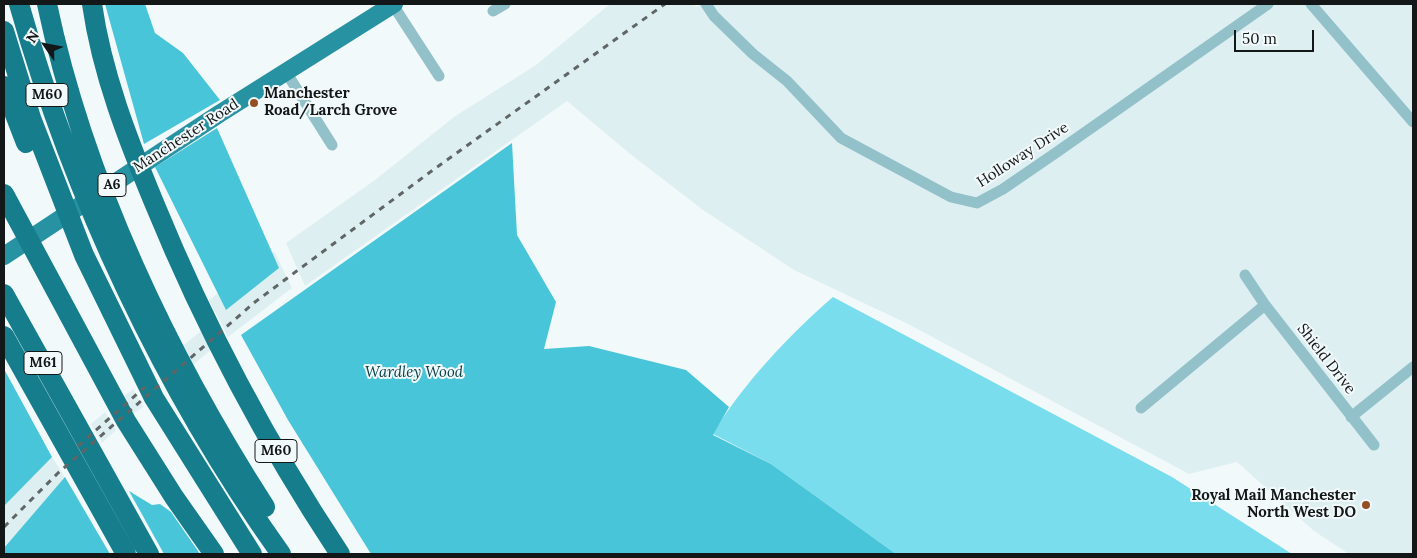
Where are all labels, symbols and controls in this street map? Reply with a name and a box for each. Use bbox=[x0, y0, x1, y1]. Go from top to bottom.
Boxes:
north arrow bbox=[20, 20, 70, 70]
scale bar bbox=[1237, 20, 1317, 52]
text: N bbox=[22, 27, 43, 46]
text: 50 m bbox=[1242, 29, 1277, 48]
road number: M60 bbox=[26, 84, 68, 106]
place label: Manchester Road/Larch Grove bbox=[264, 85, 397, 120]
street label: Manchester Road bbox=[130, 95, 242, 177]
marker: Manchester Road/Larch Grove bbox=[248, 97, 260, 109]
street label: Holloway Drive bbox=[974, 119, 1072, 191]
road number: A6 bbox=[98, 174, 126, 196]
street label: Shield Drive bbox=[1293, 320, 1359, 398]
road number: M61 bbox=[24, 352, 62, 374]
park label: Wardley Wood bbox=[365, 364, 463, 382]
road number: M60 bbox=[255, 440, 297, 462]
place label: Royal Mail Manchester North West DO bbox=[1191, 487, 1356, 522]
marker: Royal Mail Manchester North West DO bbox=[1360, 499, 1372, 511]

